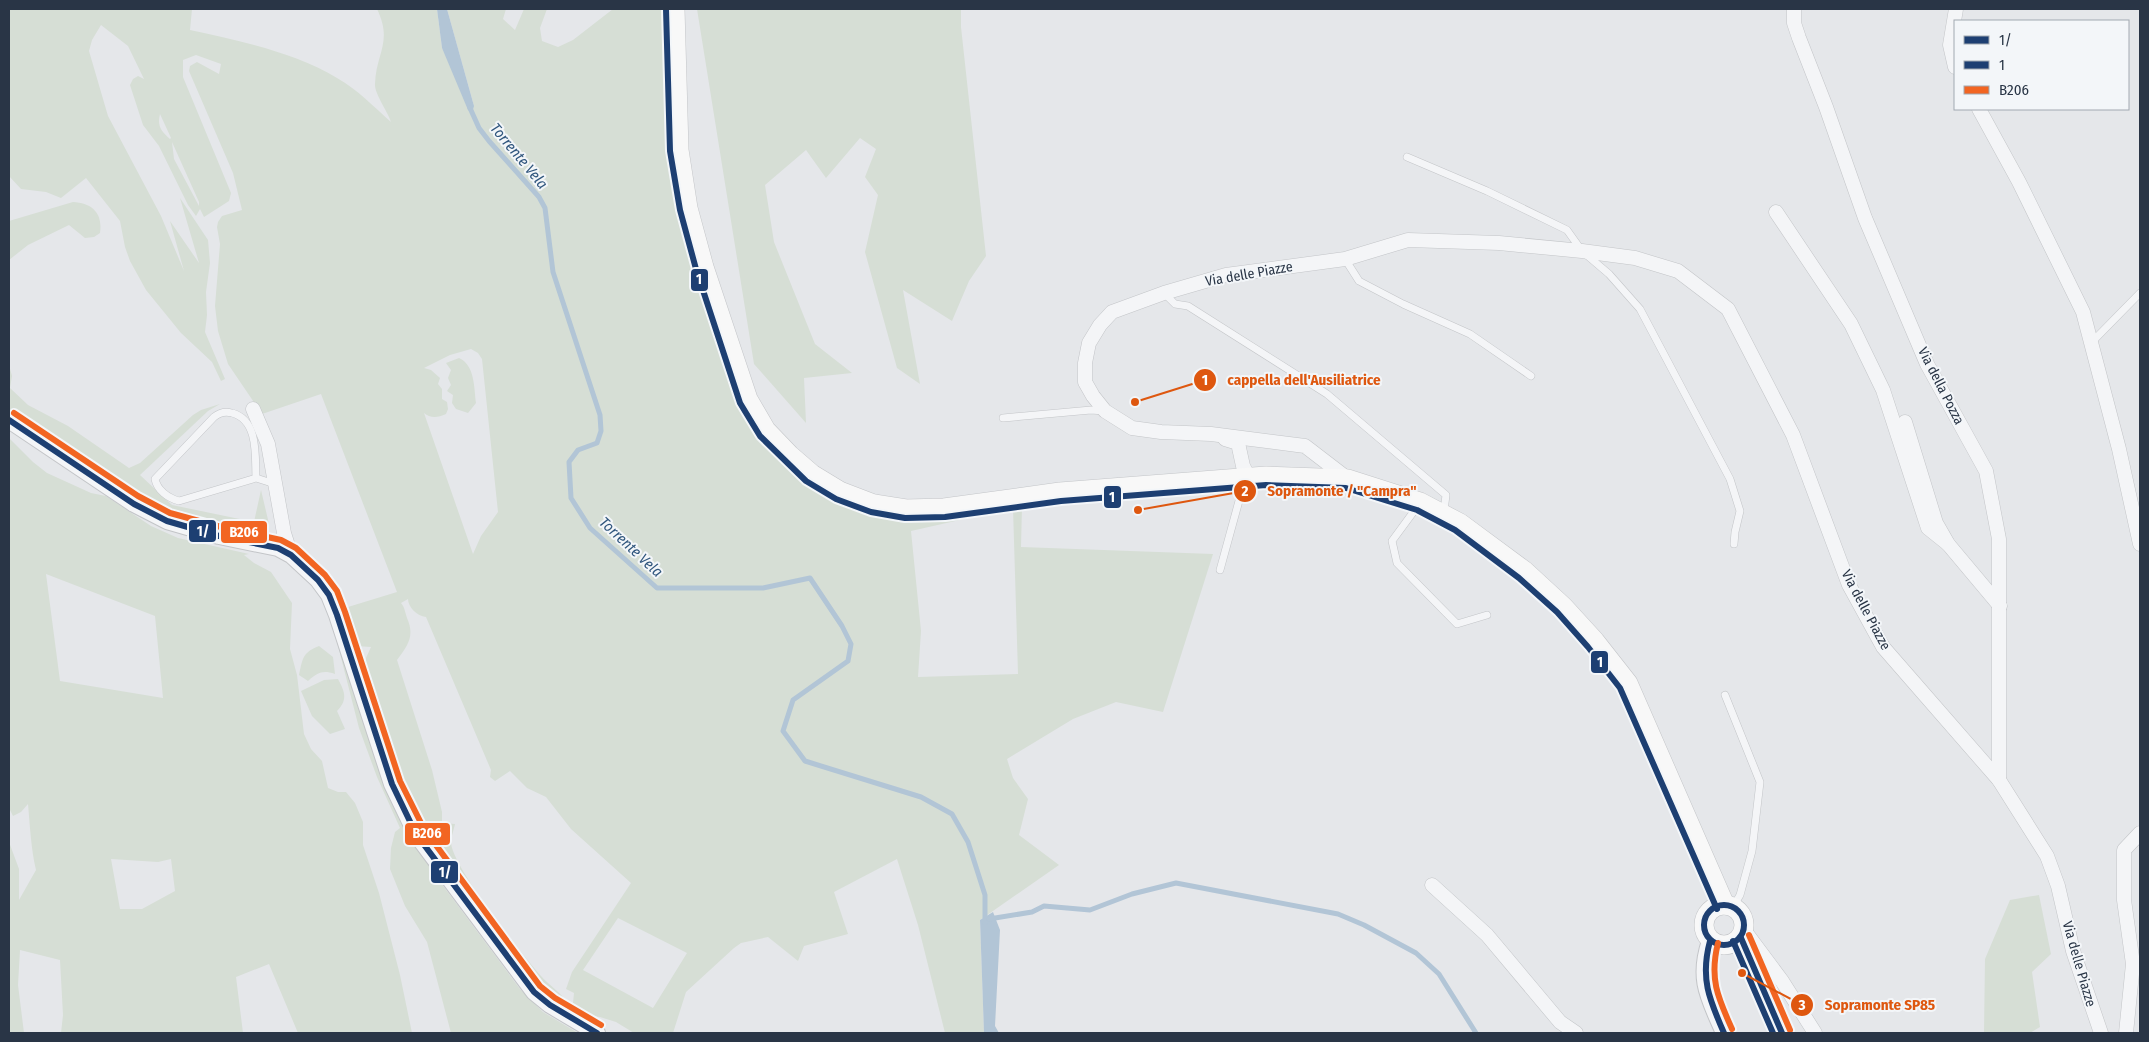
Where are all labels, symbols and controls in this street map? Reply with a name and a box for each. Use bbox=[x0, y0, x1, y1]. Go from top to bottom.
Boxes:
legend bbox=[1954, 20, 2129, 110]
text: 1/ bbox=[1999, 31, 2012, 49]
text: 1 bbox=[1999, 56, 2005, 74]
text: B206 bbox=[1999, 81, 2029, 99]
water label: Torrente Vela bbox=[486, 120, 552, 193]
street label: Via delle Piazze bbox=[1204, 258, 1294, 290]
line badge: 1 bbox=[690, 268, 709, 292]
text: 1 bbox=[696, 271, 702, 288]
street label: Via della Pozza bbox=[1914, 344, 1968, 428]
callout: cappella dell'Ausiliatrice bbox=[1192, 365, 1390, 395]
text: 1 bbox=[1202, 371, 1208, 389]
text: cappella dell'Ausiliatrice bbox=[1227, 371, 1381, 389]
callout: Sopramonte / "Campra" bbox=[1232, 476, 1427, 506]
text: 2 bbox=[1241, 482, 1249, 500]
text: Sopramonte / "Campra" bbox=[1267, 482, 1417, 500]
line badge: 1 bbox=[1103, 485, 1122, 509]
text: 1 bbox=[1109, 489, 1115, 506]
water label: Torrente Vela bbox=[596, 513, 667, 581]
line badge: 1/ bbox=[188, 519, 217, 543]
line badge: B206 bbox=[220, 520, 268, 544]
text: 1/ bbox=[197, 523, 209, 540]
text: B206 bbox=[229, 524, 259, 541]
street label: Via delle Piazze bbox=[1838, 567, 1894, 653]
line badge: 1 bbox=[1590, 650, 1609, 674]
text: 1 bbox=[1597, 654, 1603, 671]
line badge: B206 bbox=[404, 822, 451, 846]
text: B206 bbox=[412, 825, 442, 842]
line badge: 1/ bbox=[430, 860, 459, 884]
text: 1/ bbox=[439, 864, 451, 881]
street label: Via delle Piazze bbox=[2059, 919, 2099, 1009]
callout: Sopramonte SP85 bbox=[1790, 990, 1945, 1020]
text: 3 bbox=[1797, 996, 1806, 1014]
text: Sopramonte SP85 bbox=[1825, 996, 1935, 1014]

